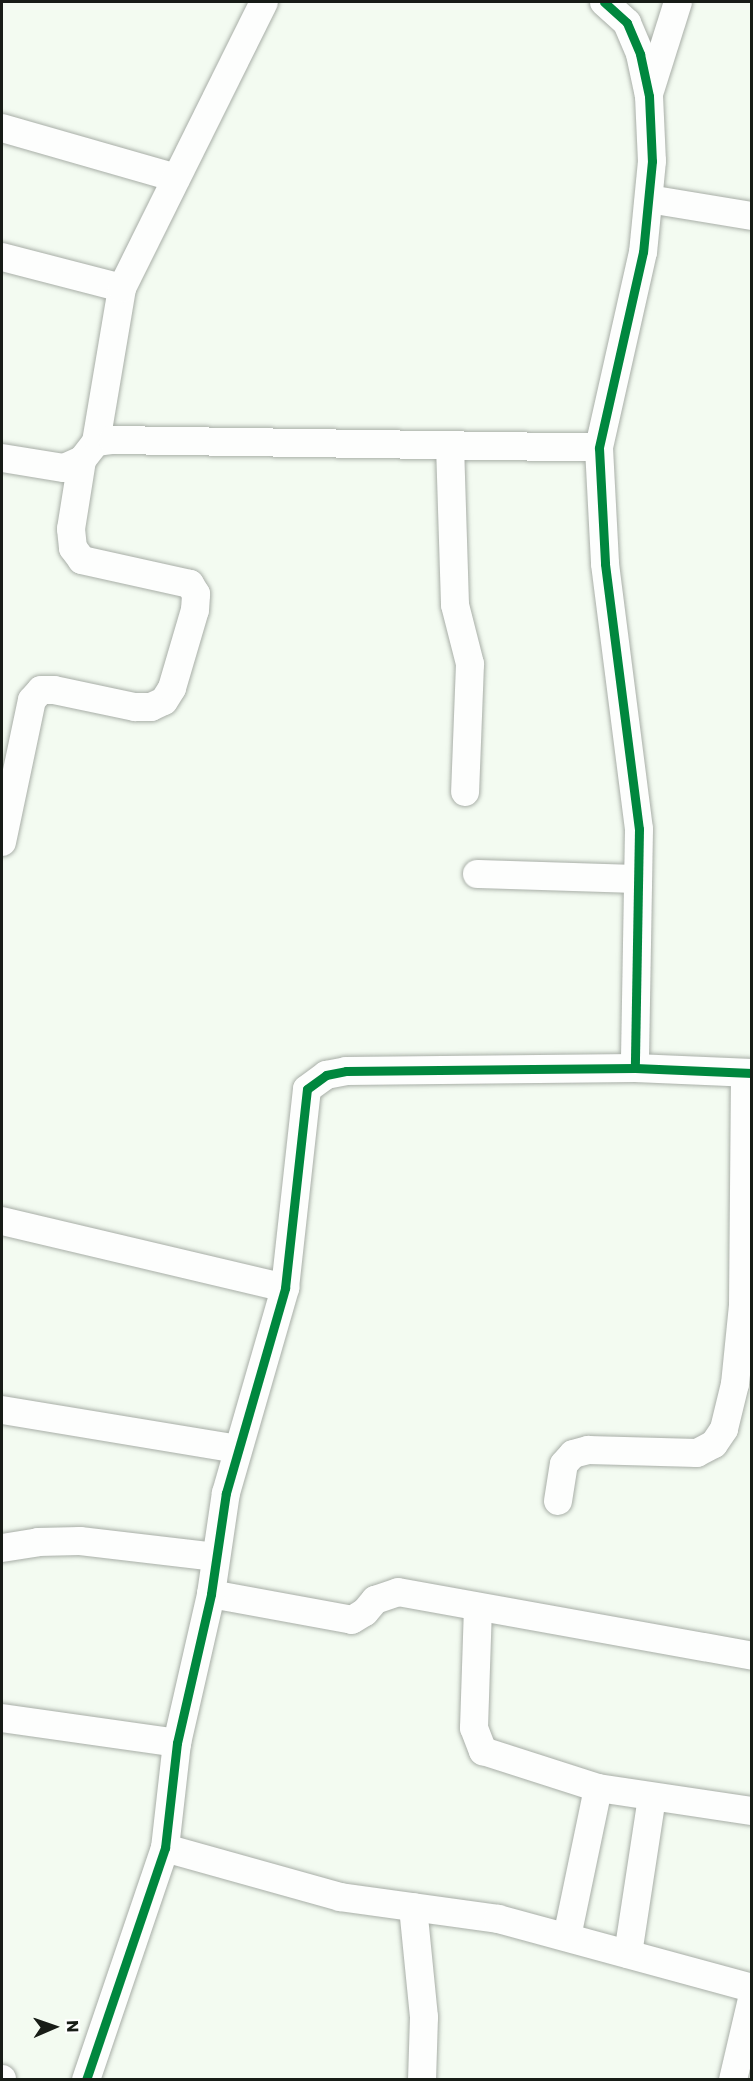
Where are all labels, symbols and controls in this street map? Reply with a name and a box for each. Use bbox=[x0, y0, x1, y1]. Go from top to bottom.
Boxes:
north arrow bbox=[24, 1997, 84, 2057]
text: N bbox=[61, 2020, 84, 2033]

